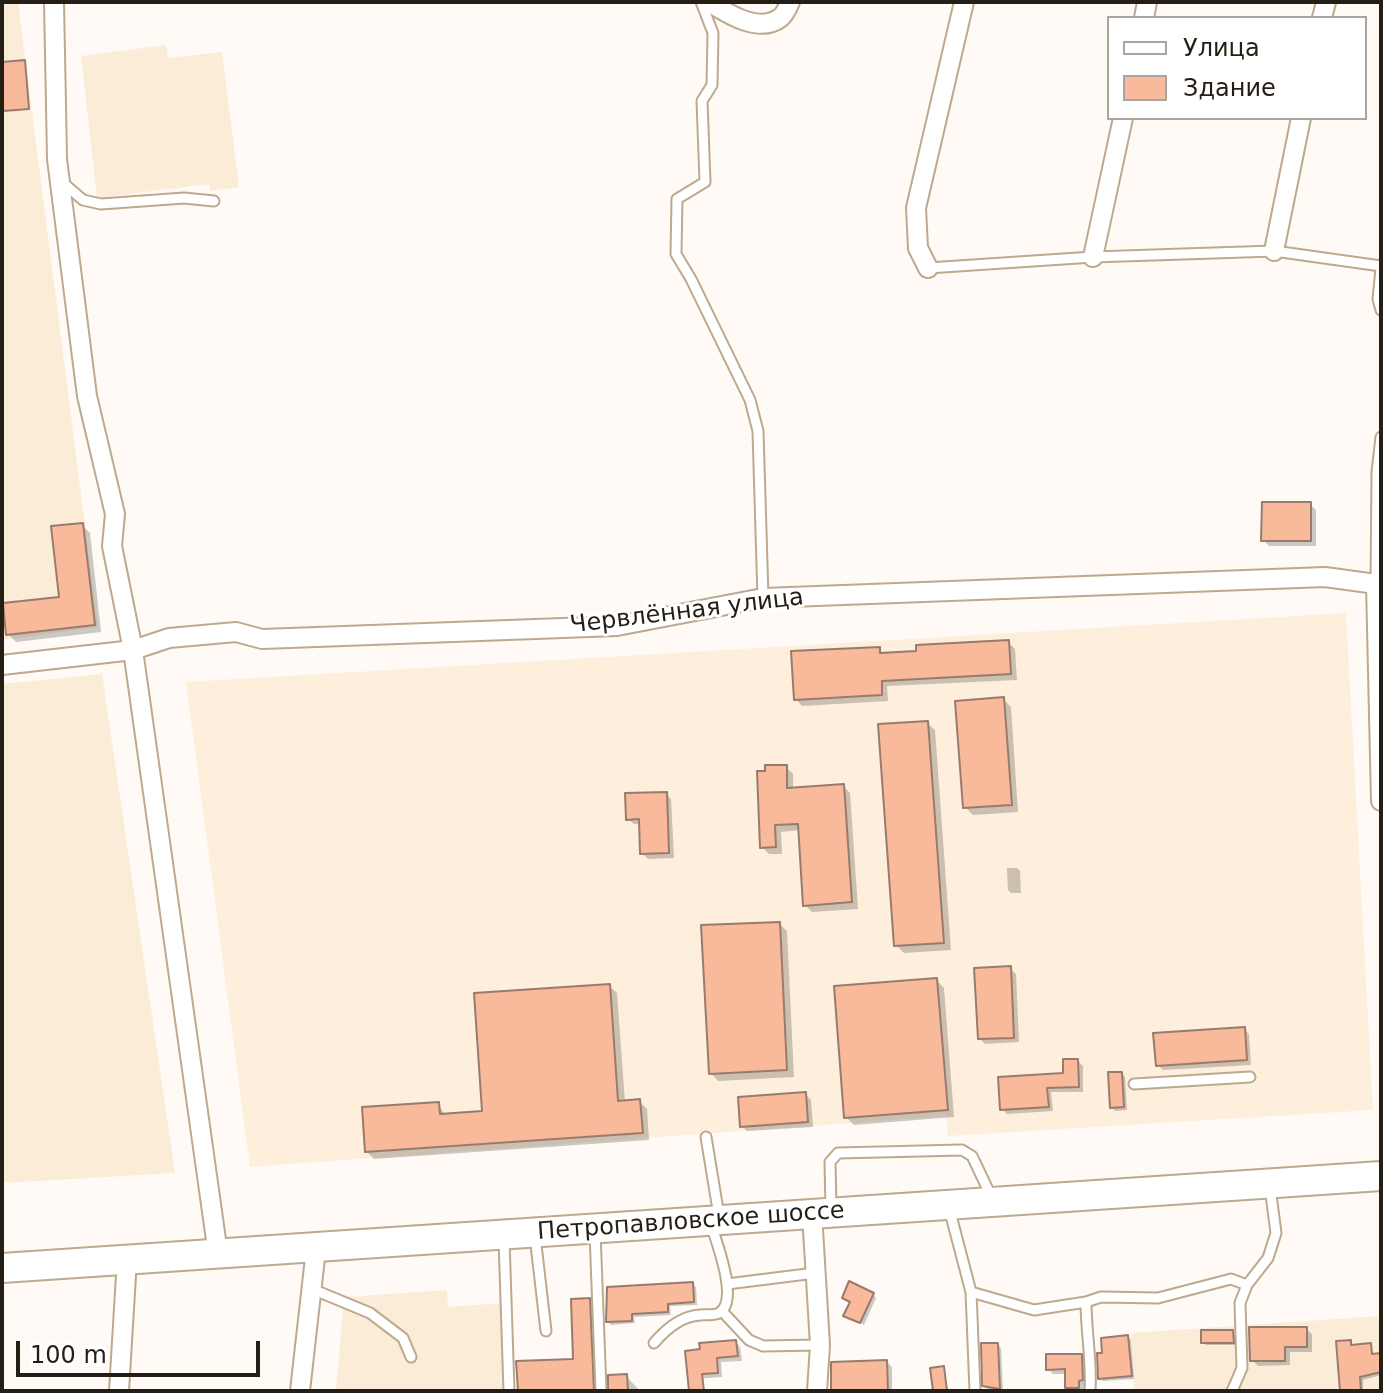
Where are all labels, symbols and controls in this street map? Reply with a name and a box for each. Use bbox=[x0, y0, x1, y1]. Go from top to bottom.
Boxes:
legend bbox=[1107, 16, 1367, 120]
text: Улица bbox=[1183, 34, 1260, 62]
text: Здание bbox=[1183, 74, 1276, 102]
street label: Червлённая улица bbox=[569, 583, 805, 641]
street label: Петропавловское шоссе bbox=[536, 1197, 846, 1247]
scale bar bbox=[20, 1325, 264, 1375]
text: 100 m bbox=[30, 1341, 107, 1369]

